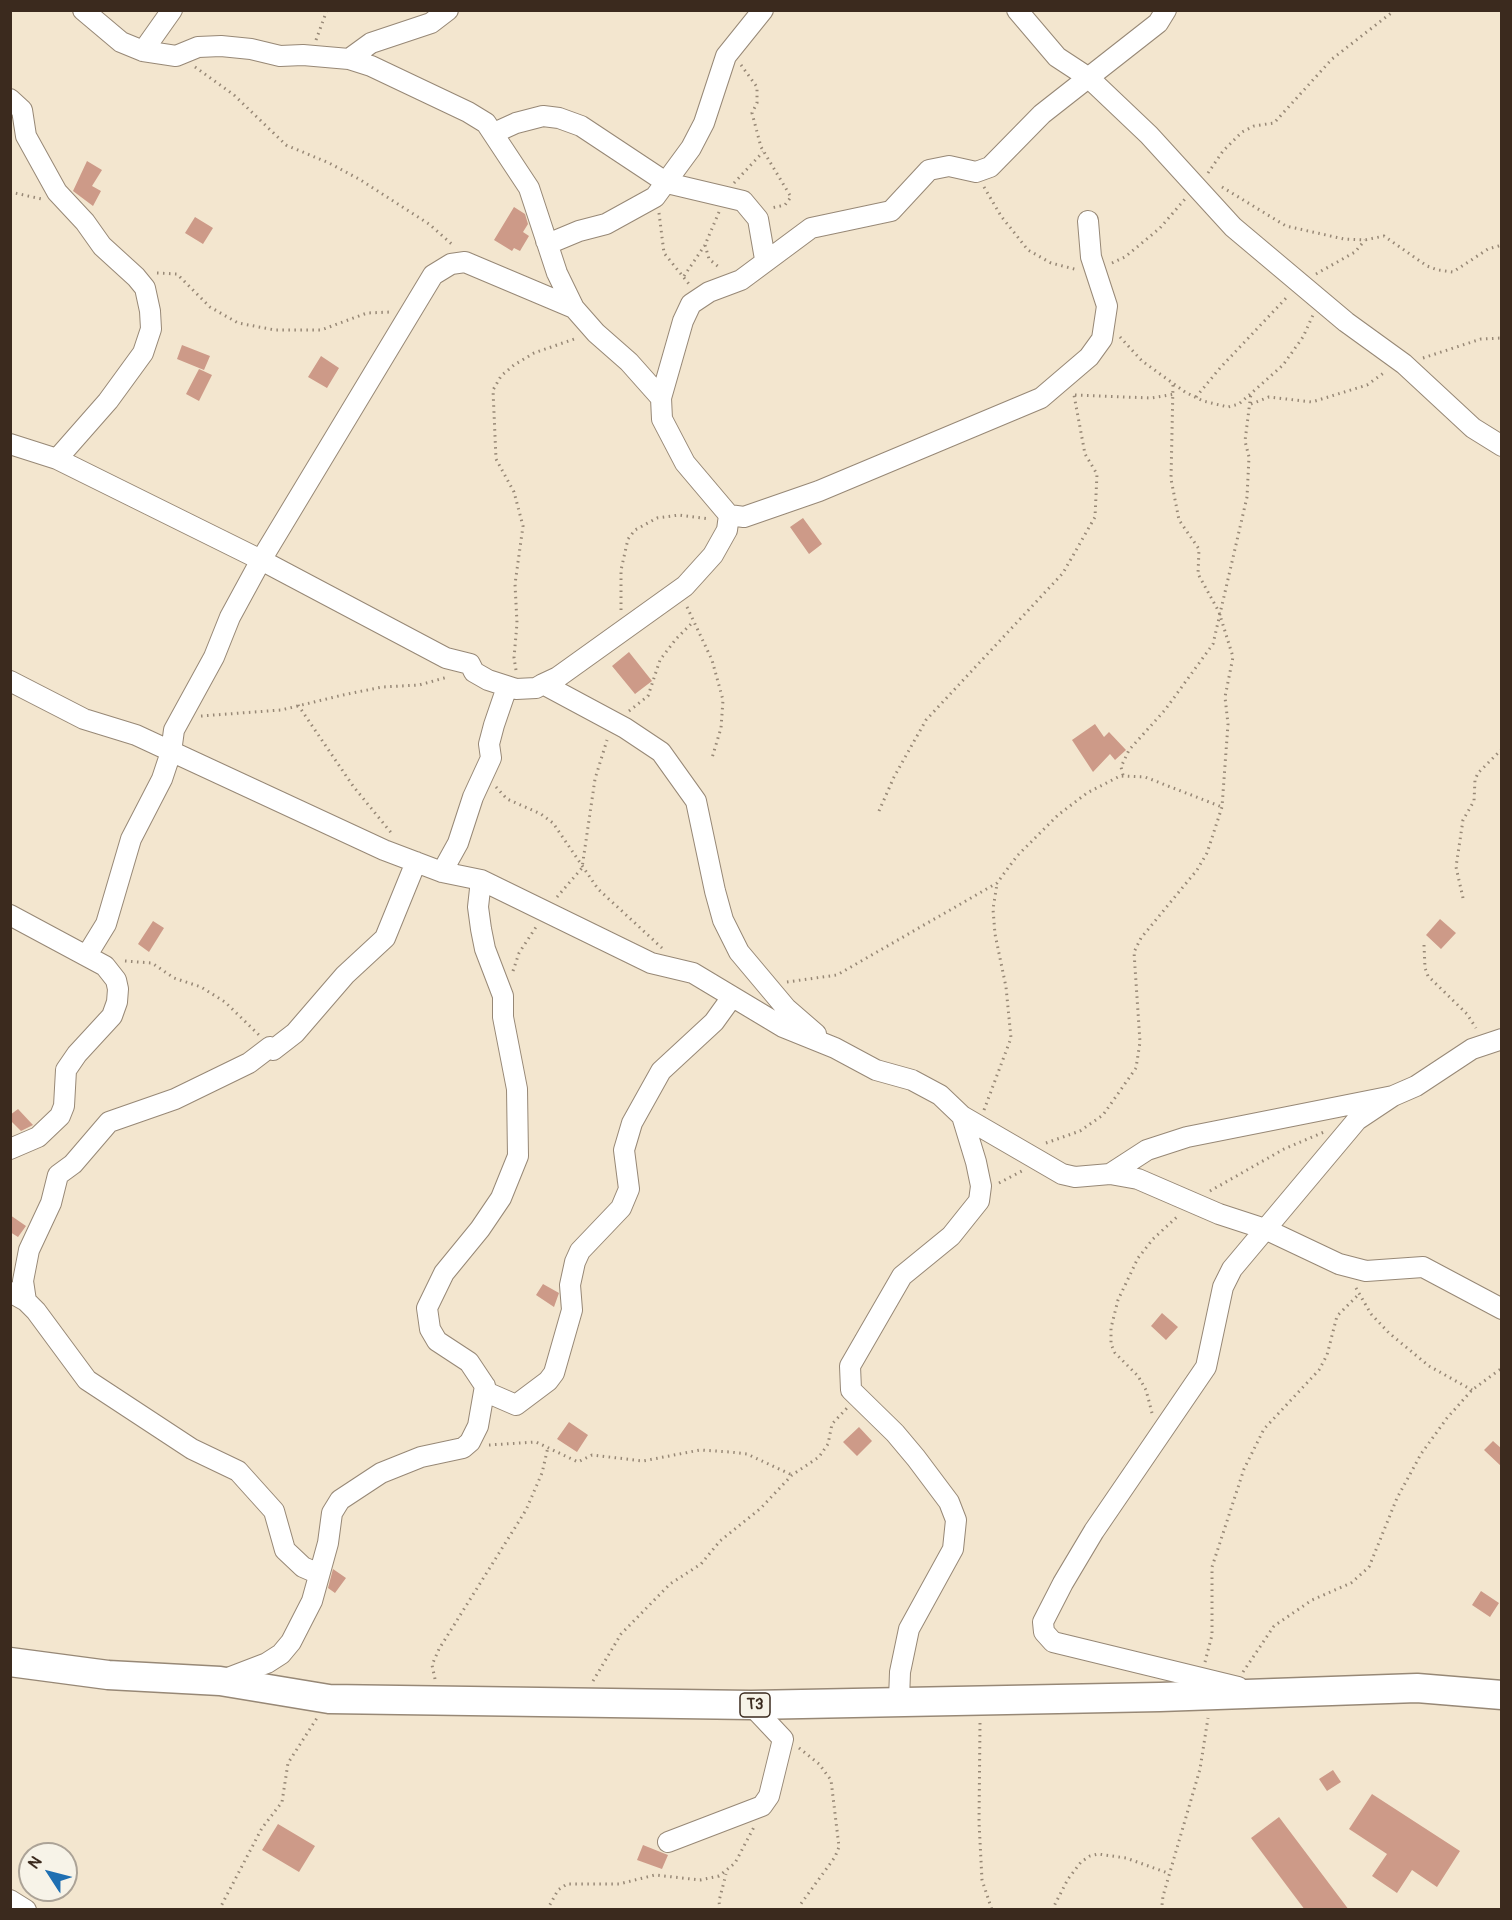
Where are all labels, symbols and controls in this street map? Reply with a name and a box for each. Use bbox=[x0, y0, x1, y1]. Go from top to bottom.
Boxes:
road number: T3 bbox=[740, 1693, 770, 1717]
north arrow bbox=[18, 1842, 78, 1902]
text: N bbox=[24, 1852, 46, 1873]

